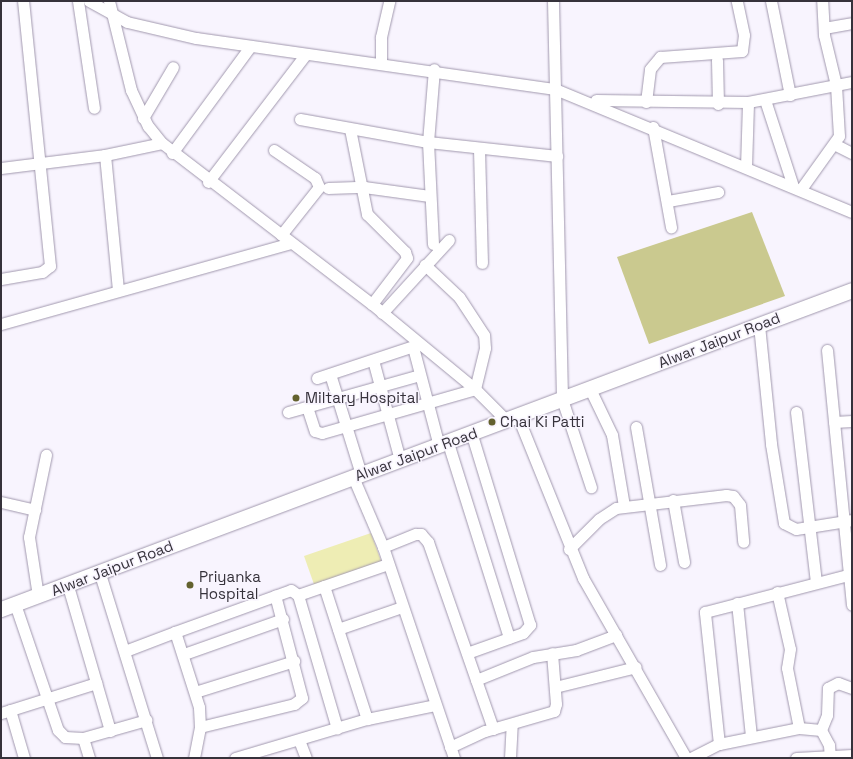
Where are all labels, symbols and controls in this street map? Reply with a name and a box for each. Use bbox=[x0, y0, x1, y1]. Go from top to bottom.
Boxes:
street label: Alwar Jaipur Road bbox=[655, 308, 783, 372]
place label: Miltary Hospital bbox=[305, 389, 419, 407]
marker: Miltary Hospital bbox=[290, 392, 302, 404]
place label: Chai Ki Patti bbox=[500, 413, 585, 431]
marker: Chai Ki Patti bbox=[487, 417, 497, 427]
street label: Alwar Jaipur Road bbox=[352, 423, 480, 485]
street label: Alwar Jaipur Road bbox=[48, 536, 176, 600]
place label: Priyanka Hospital bbox=[199, 567, 261, 602]
marker: Priyanka Hospital bbox=[184, 579, 196, 591]

